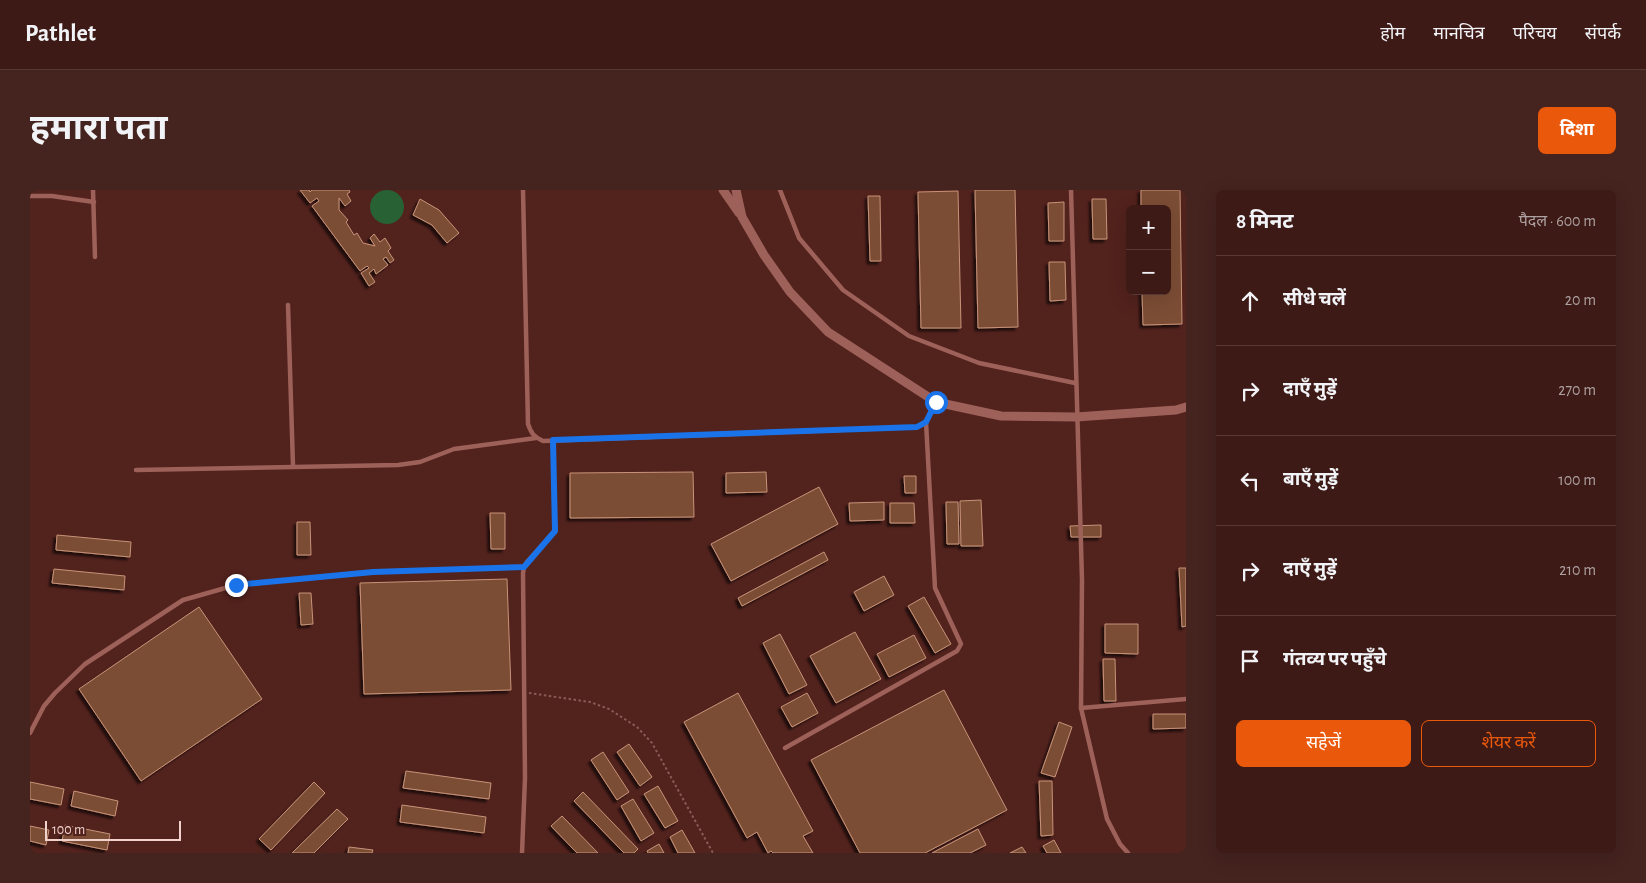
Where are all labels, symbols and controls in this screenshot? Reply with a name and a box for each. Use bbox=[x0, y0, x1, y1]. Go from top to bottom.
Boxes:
text: Pathlet bbox=[25, 22, 96, 46]
text: होम bbox=[1380, 25, 1405, 43]
text: मानचित्र bbox=[1433, 25, 1485, 43]
text: परिचय bbox=[1513, 25, 1557, 43]
text: संपर्क bbox=[1585, 25, 1621, 43]
button: दिशा bbox=[1538, 107, 1616, 154]
text: हमारा पता bbox=[30, 111, 167, 146]
map controls bbox=[1126, 205, 1171, 295]
button: + bbox=[1126, 205, 1171, 250]
text: 8 मिनट bbox=[1236, 211, 1294, 232]
text: पैदल · 600 m bbox=[1519, 213, 1596, 229]
button: − bbox=[1126, 250, 1171, 295]
icon: ahead bbox=[1236, 287, 1264, 315]
text: सीधे चलें bbox=[1283, 290, 1346, 309]
text: 20 m bbox=[1565, 292, 1596, 308]
icon: right bbox=[1236, 377, 1264, 405]
text: दाएँ मुड़ें bbox=[1283, 380, 1337, 399]
text: 270 m bbox=[1558, 382, 1596, 398]
route start bbox=[925, 391, 948, 414]
icon: left bbox=[1236, 467, 1264, 495]
text: बाएँ मुड़ें bbox=[1283, 470, 1338, 489]
text: 100 m bbox=[1558, 472, 1596, 488]
icon: right bbox=[1236, 557, 1264, 585]
text: दाएँ मुड़ें bbox=[1283, 560, 1337, 579]
text: 210 m bbox=[1559, 562, 1596, 578]
route end bbox=[225, 574, 248, 597]
icon: arrive bbox=[1236, 647, 1264, 675]
text: गंतव्य पर पहुँचे bbox=[1283, 650, 1386, 669]
button: सहेजें bbox=[1236, 720, 1411, 767]
button: शेयर करें bbox=[1421, 720, 1596, 767]
scale bar bbox=[45, 818, 181, 841]
text: 100 m bbox=[52, 823, 85, 837]

